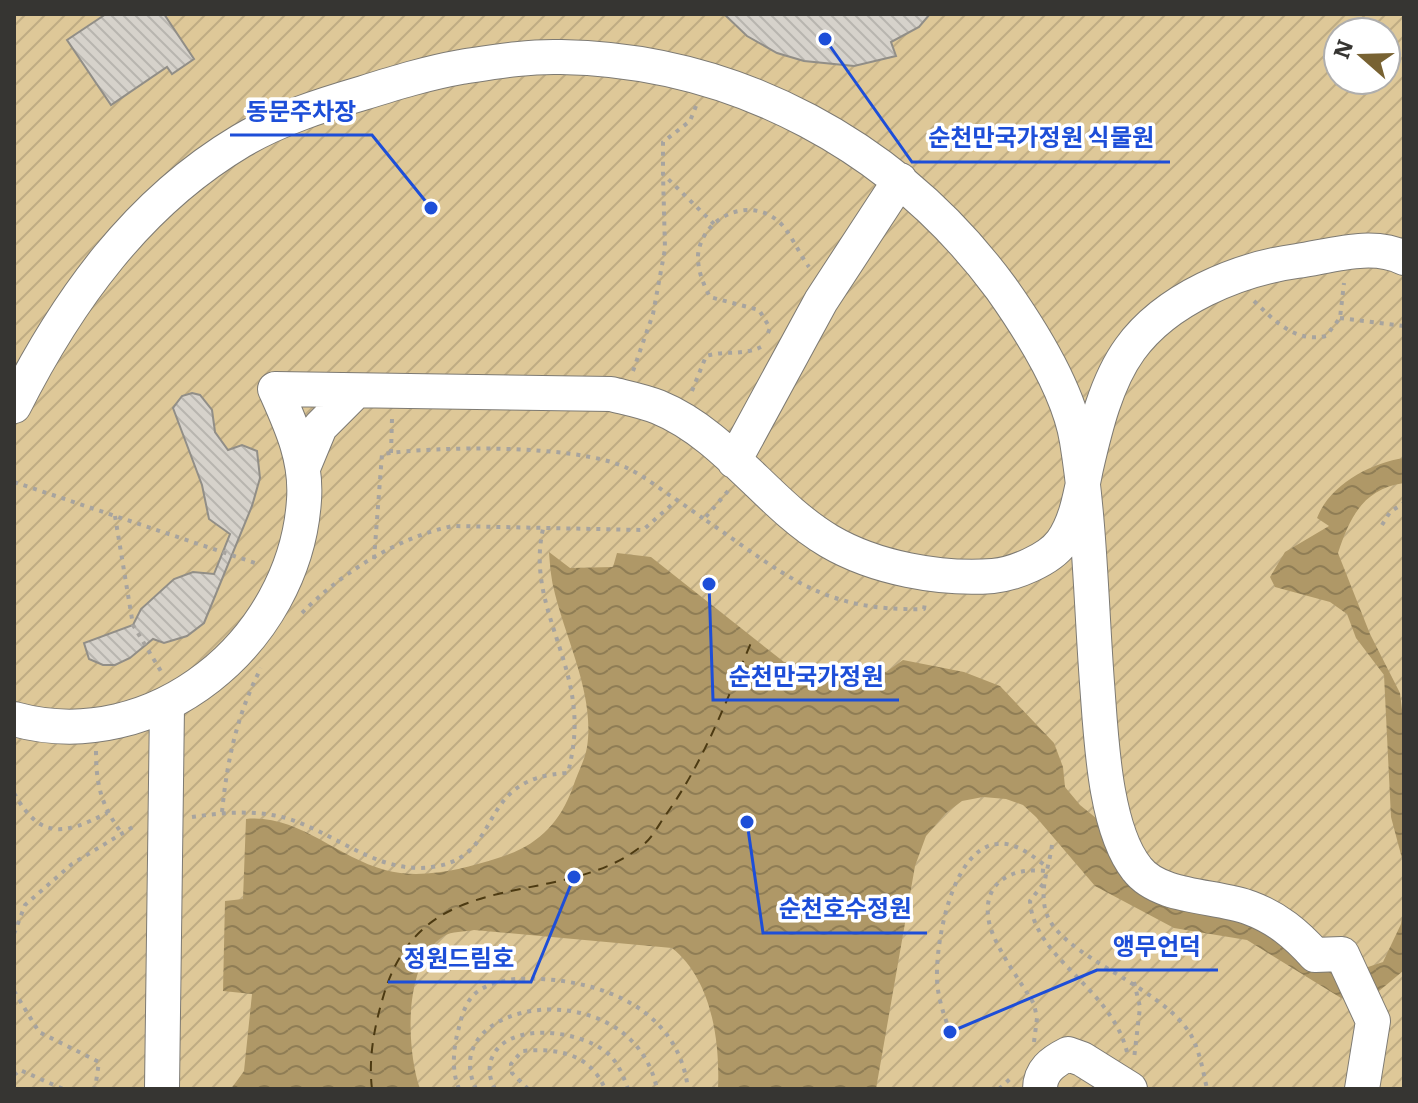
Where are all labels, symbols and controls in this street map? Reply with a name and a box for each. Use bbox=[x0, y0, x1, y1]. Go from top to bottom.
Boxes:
north arrow bbox=[1322, 16, 1402, 96]
text: N bbox=[1323, 34, 1360, 63]
callout: 동문주차장 bbox=[230, 87, 372, 135]
text: 동문주차장 bbox=[246, 92, 356, 127]
callout: 순천만국가정원 식물원 bbox=[912, 114, 1170, 162]
text: 순천만국가정원 식물원 bbox=[928, 118, 1154, 153]
callout: 순천만국가정원 bbox=[713, 652, 899, 700]
text: 순천만국가정원 bbox=[729, 657, 883, 692]
callout: 순천호수정원 bbox=[763, 885, 927, 933]
text: 순천호수정원 bbox=[779, 889, 911, 924]
callout: 앵무언덕 bbox=[1097, 922, 1218, 970]
text: 앵무언덕 bbox=[1113, 927, 1201, 962]
callout: 정원드림호 bbox=[388, 934, 531, 982]
text: 정원드림호 bbox=[404, 939, 514, 974]

